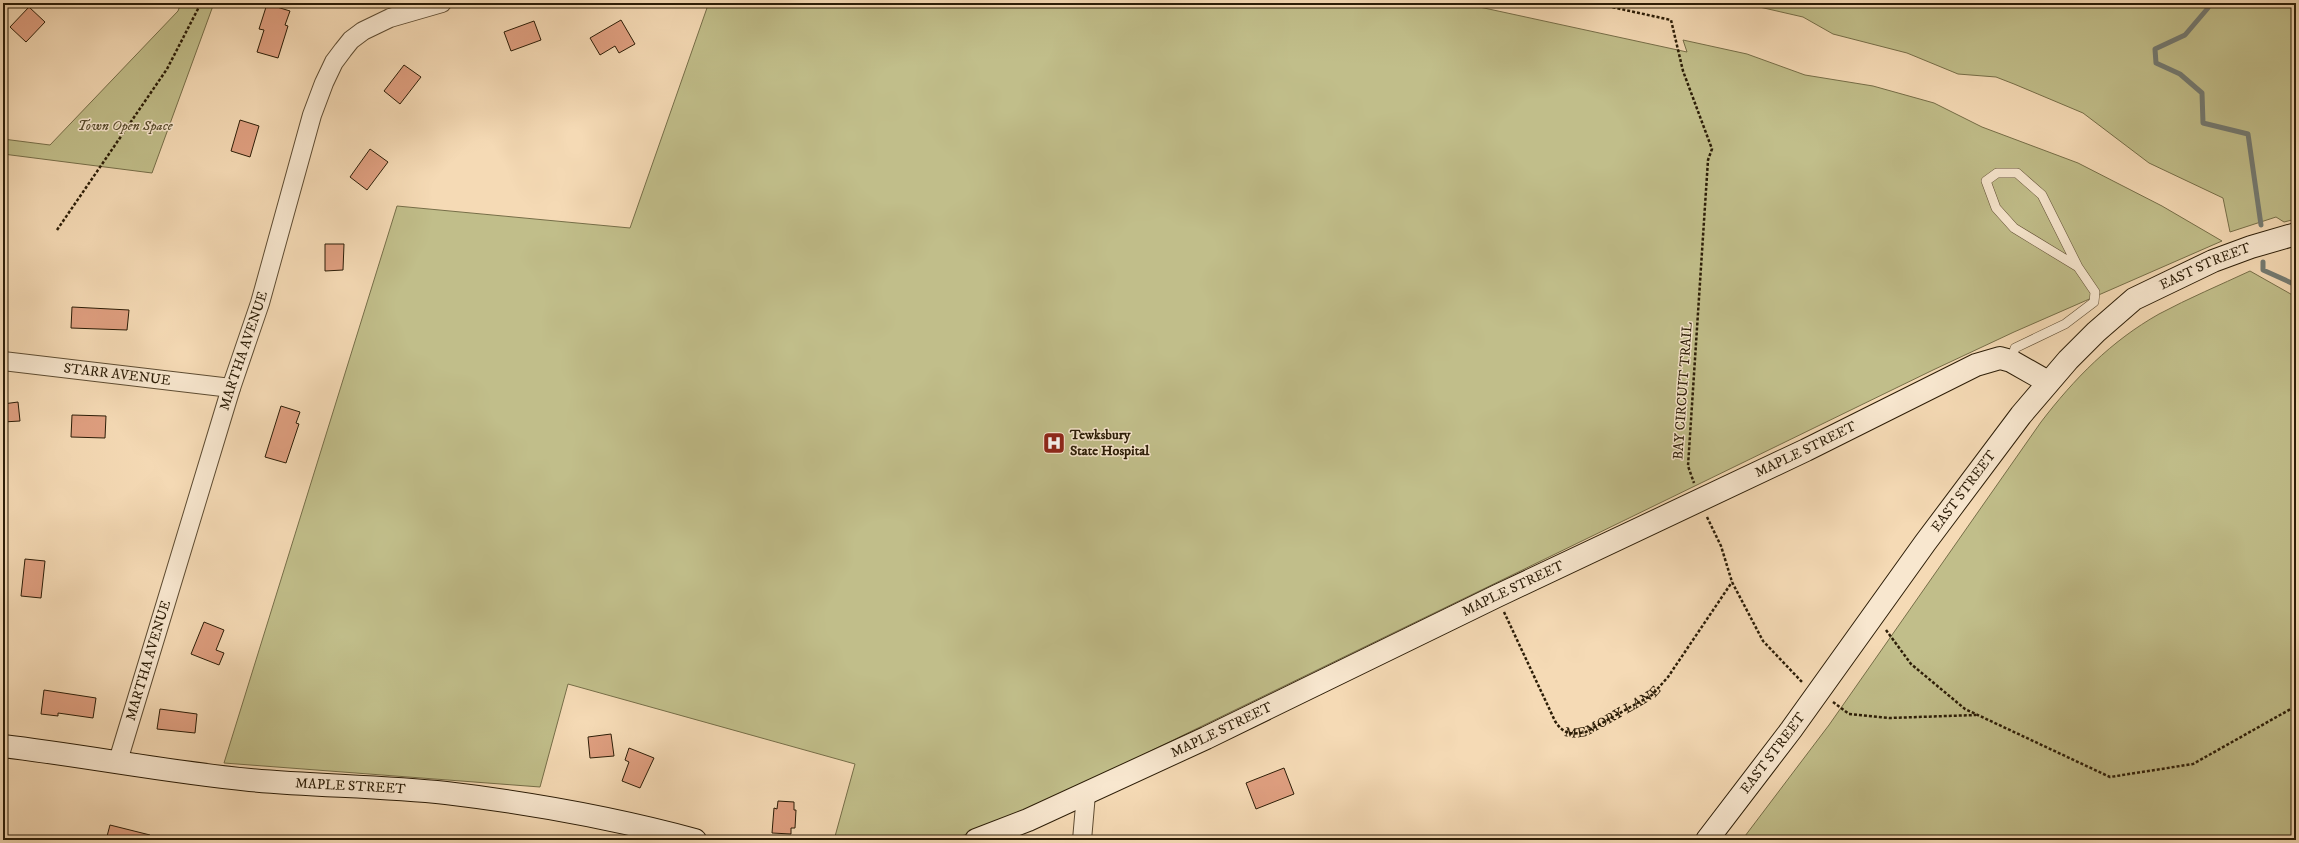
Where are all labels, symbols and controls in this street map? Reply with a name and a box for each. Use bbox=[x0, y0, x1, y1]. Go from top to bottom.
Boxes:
park label: Town Open Space bbox=[78, 117, 174, 135]
street label: EAST STREET bbox=[2157, 239, 2253, 294]
street label: MARTHA AVENUE bbox=[216, 289, 272, 413]
street label: BAY CIRCUIT TRAIL bbox=[1669, 322, 1697, 460]
street label: STARR AVENUE bbox=[63, 359, 172, 390]
street label: MAPLE STREET bbox=[1752, 417, 1860, 482]
place label: Tewksbury State Hospital bbox=[1069, 426, 1150, 460]
hospital icon: Tewksbury State Hospital bbox=[1041, 430, 1067, 456]
street label: EAST STREET bbox=[1927, 447, 2000, 536]
street label: MAPLE STREET bbox=[1459, 557, 1567, 621]
street label: MARTHA AVENUE bbox=[122, 598, 175, 723]
street label: MEMORY LANE bbox=[1563, 682, 1665, 743]
street label: MAPLE STREET bbox=[1168, 698, 1276, 762]
street label: EAST STREET bbox=[1736, 709, 1810, 798]
street label: MAPLE STREET bbox=[295, 774, 407, 798]

